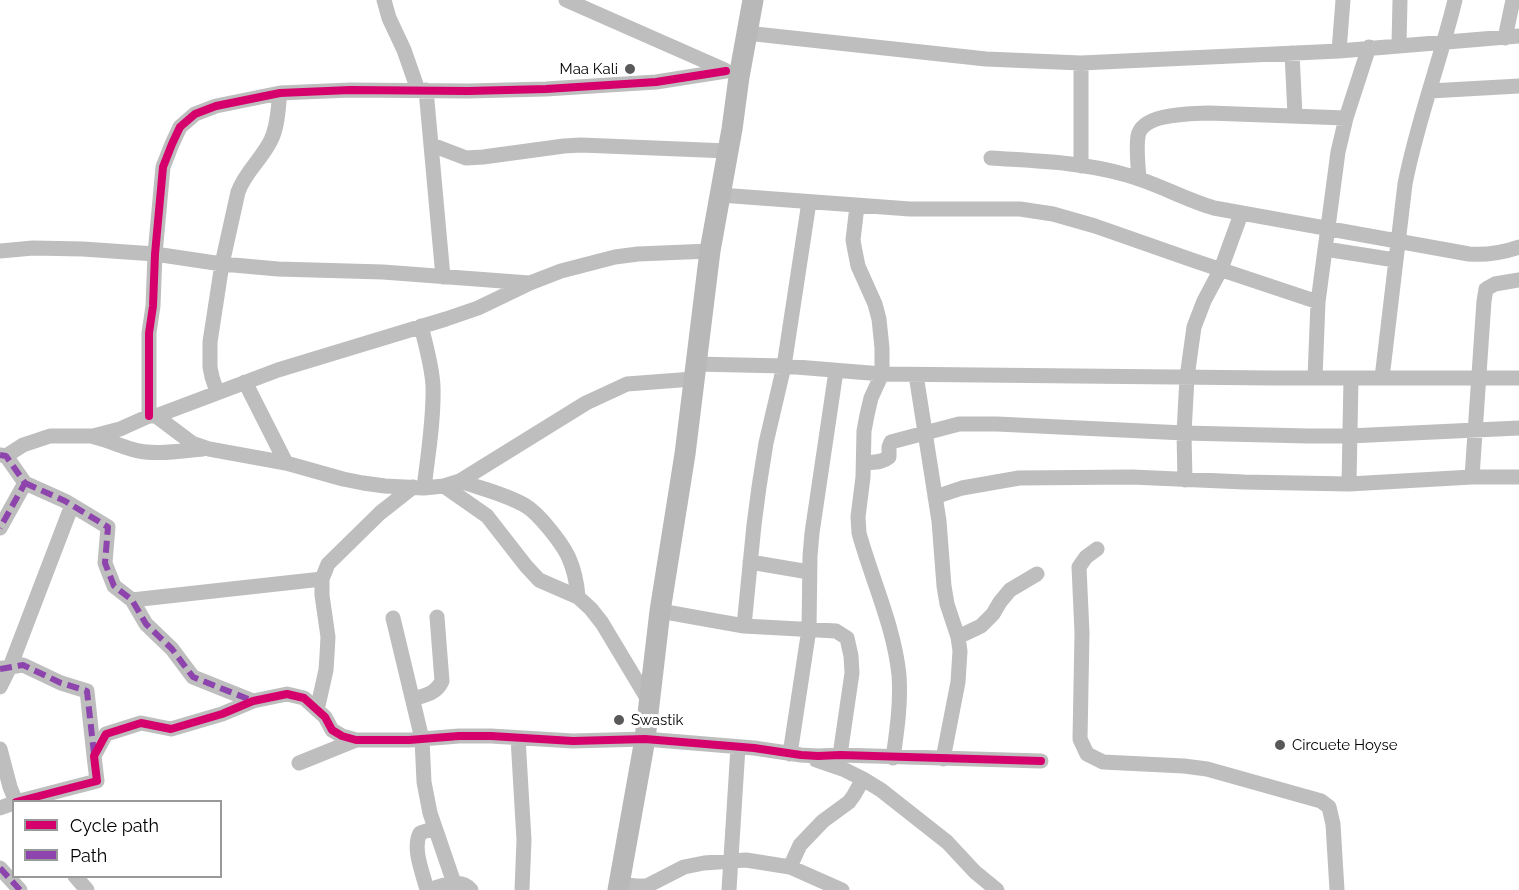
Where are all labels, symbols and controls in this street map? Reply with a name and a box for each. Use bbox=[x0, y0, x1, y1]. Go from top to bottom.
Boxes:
place label: Maa Kali bbox=[560, 60, 618, 78]
marker: Maa Kali bbox=[623, 62, 637, 76]
place label: Swastik bbox=[631, 711, 684, 729]
marker: Swastik bbox=[612, 713, 626, 727]
place label: Circuete Hoyse bbox=[1292, 736, 1398, 754]
marker: Circuete Hoyse bbox=[1273, 738, 1287, 752]
legend bbox=[12, 800, 222, 878]
text: Cycle path bbox=[70, 815, 159, 836]
text: Path bbox=[70, 845, 107, 866]

